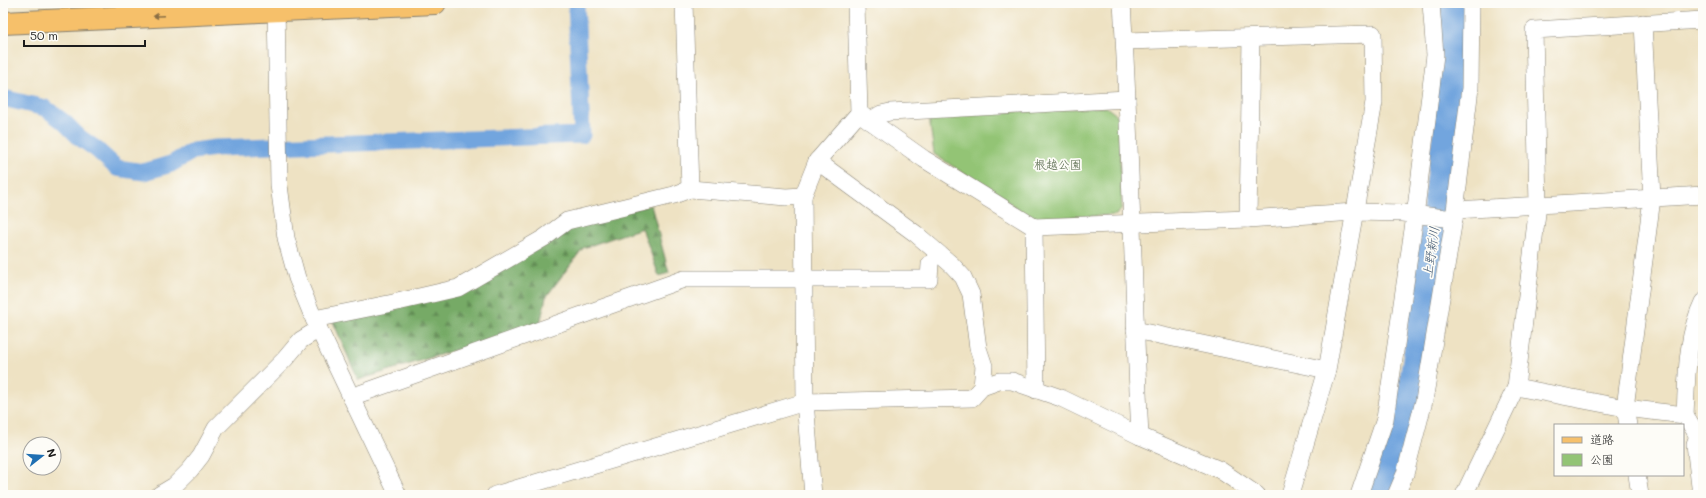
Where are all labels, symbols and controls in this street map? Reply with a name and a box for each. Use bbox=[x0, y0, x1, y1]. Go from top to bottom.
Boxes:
one-way arrow bbox=[153, 12, 165, 19]
scale bar bbox=[24, 22, 145, 48]
text: 50 m bbox=[30, 27, 58, 43]
park label: 根越公園 bbox=[1034, 156, 1082, 172]
water label: 上野新川 bbox=[1418, 225, 1442, 279]
legend bbox=[1554, 424, 1684, 476]
text: 道路 bbox=[1590, 431, 1614, 447]
north arrow bbox=[22, 436, 62, 476]
text: N bbox=[44, 447, 60, 459]
text: 公園 bbox=[1590, 451, 1614, 467]

